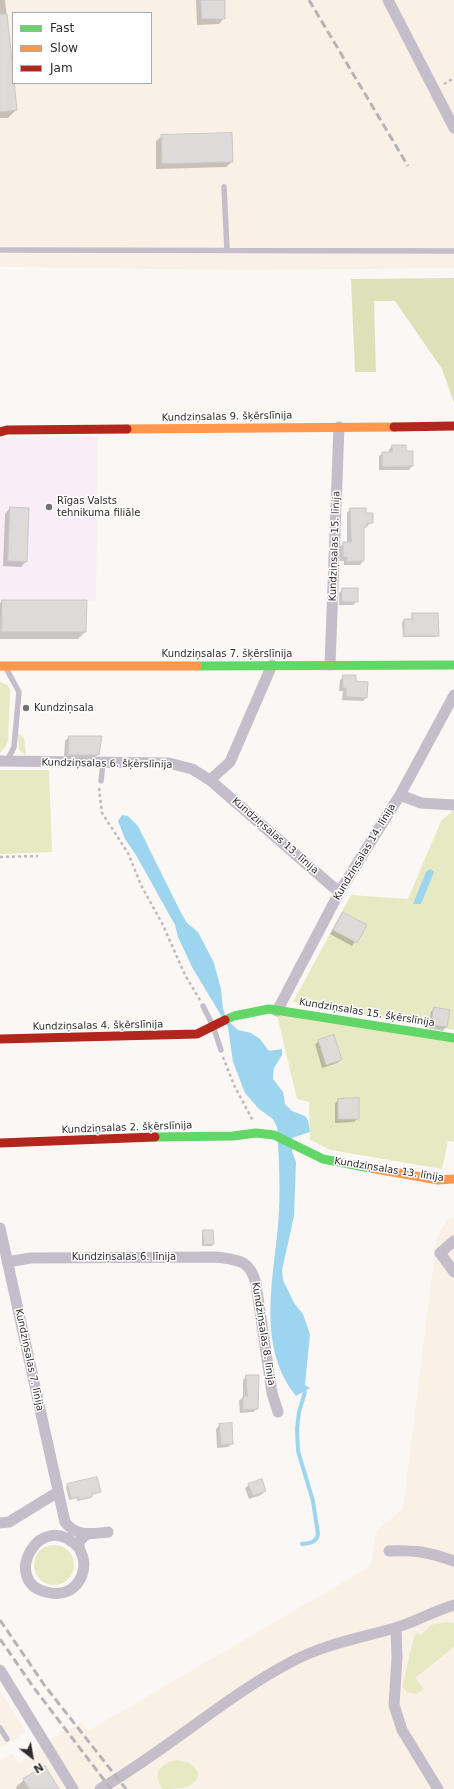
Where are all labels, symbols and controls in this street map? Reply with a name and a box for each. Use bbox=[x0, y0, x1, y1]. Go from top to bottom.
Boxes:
legend bbox=[12, 12, 152, 84]
text: Fast bbox=[50, 21, 74, 35]
text: Slow bbox=[50, 41, 78, 55]
text: Jam bbox=[50, 61, 73, 75]
street label: Kundziņsalas 9. šķērslīnija bbox=[161, 410, 293, 424]
street label: Kundziņsalas 15. līnija bbox=[327, 490, 343, 602]
place label: Rīgas Valsts tehnikuma filiāle bbox=[57, 495, 140, 518]
marker: Rīgas Valsts tehnikuma filiāle bbox=[44, 502, 54, 512]
street label: Kundziņsalas 7. šķērslīnija bbox=[162, 648, 292, 660]
place label: Kundziņsala bbox=[34, 702, 94, 714]
marker: Kundziņsala bbox=[21, 703, 31, 713]
street label: Kundziņsalas 6. šķērslīnija bbox=[41, 757, 173, 771]
street label: Kundziņsalas 13. līnija bbox=[229, 795, 321, 877]
street label: Kundziņsalas 14. līnija bbox=[331, 801, 399, 903]
street label: Kundziņsalas 15. šķērslīnija bbox=[298, 996, 436, 1030]
street label: Kundziņsalas 4. šķērslīnija bbox=[32, 1019, 164, 1033]
street label: Kundziņsalas 2. šķērslīnija bbox=[61, 1120, 193, 1136]
street label: Kundziņsalas 13. līnija bbox=[333, 1155, 445, 1185]
street label: Kundziņsalas 6. līnija bbox=[72, 1251, 176, 1263]
street label: Kundziņsalas 8. līnija bbox=[249, 1282, 277, 1386]
street label: Kundziņsalas 7. līnija bbox=[12, 1308, 46, 1412]
north arrow bbox=[12, 1737, 52, 1777]
text: N bbox=[31, 1760, 46, 1776]

